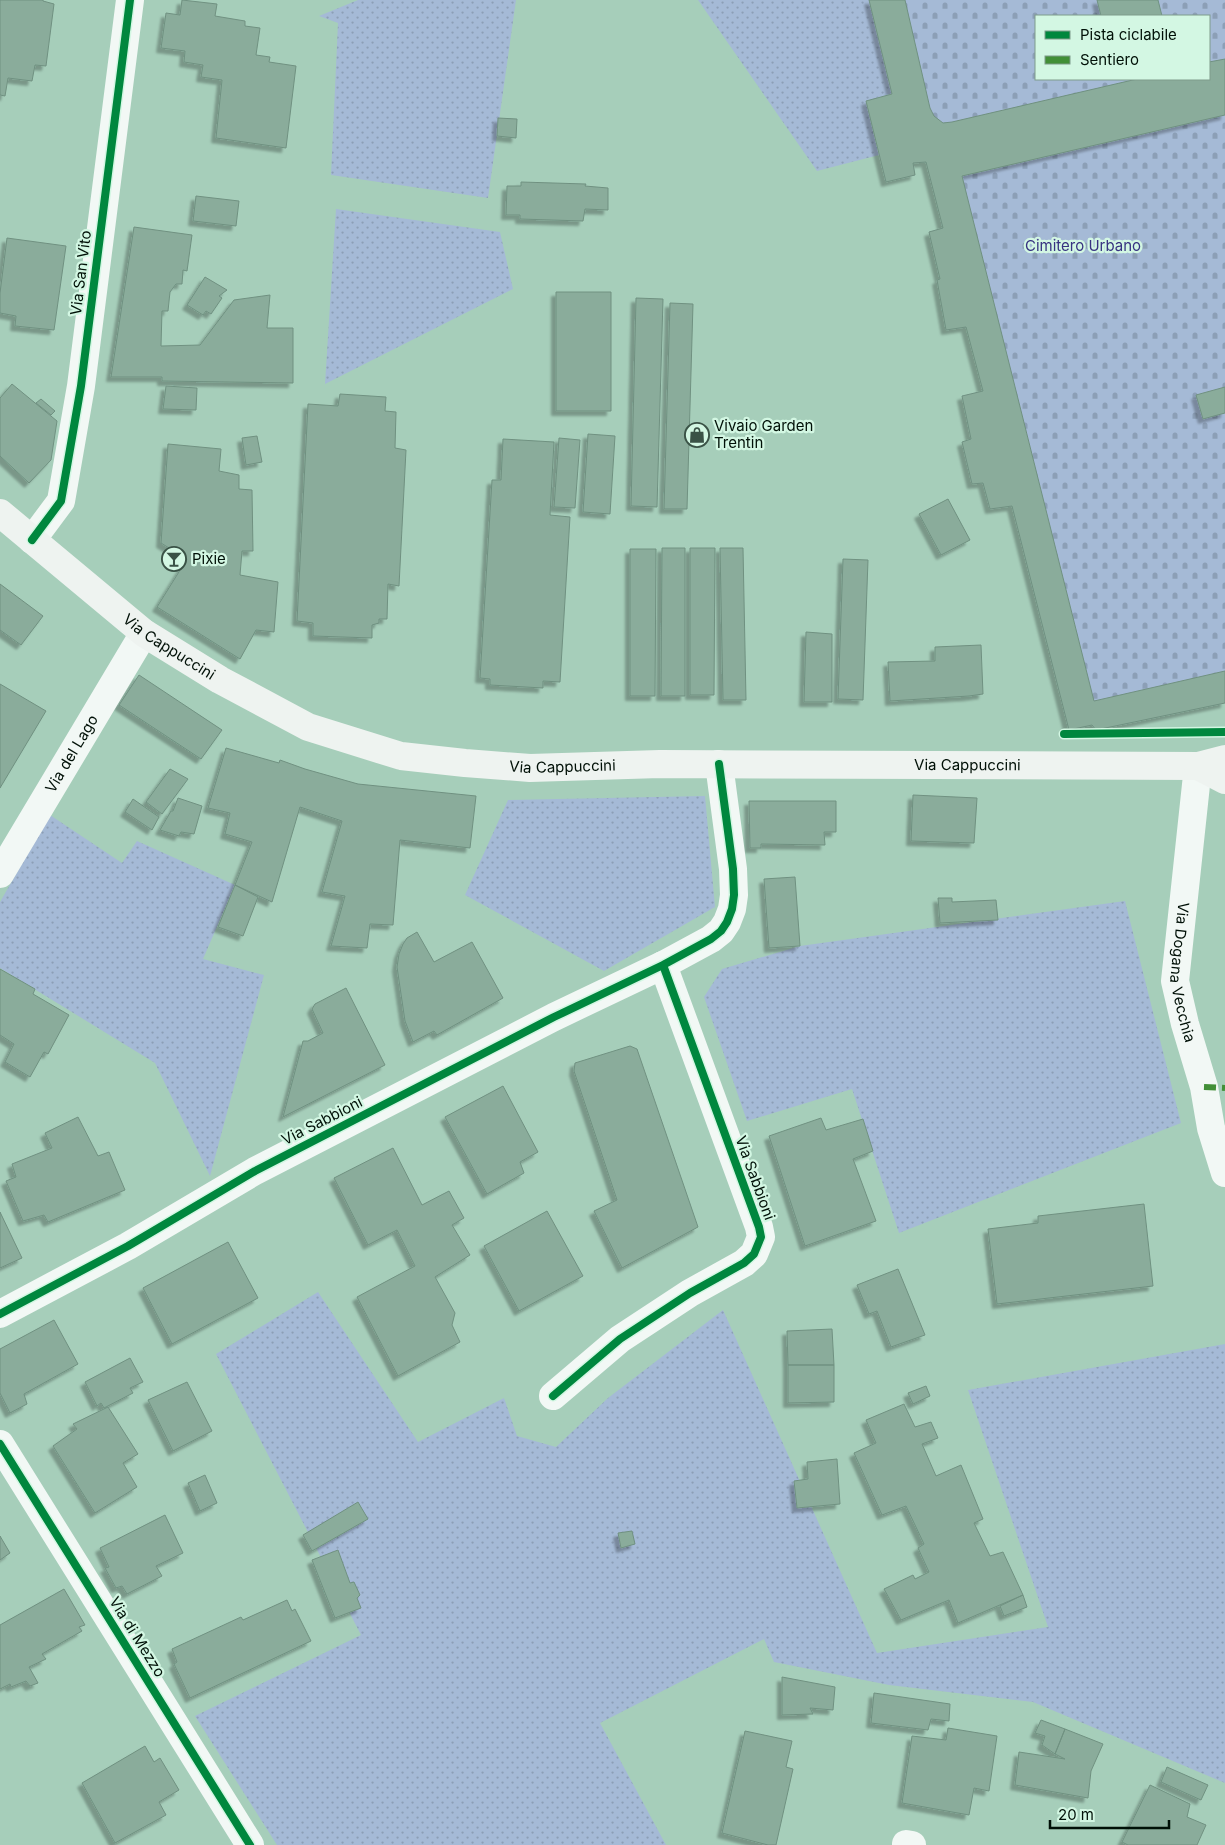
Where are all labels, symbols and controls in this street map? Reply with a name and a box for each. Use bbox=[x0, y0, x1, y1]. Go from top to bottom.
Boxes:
legend bbox=[1035, 15, 1210, 80]
text: Pista ciclabile bbox=[1080, 25, 1177, 44]
text: Sentiero bbox=[1080, 50, 1139, 69]
street label: Via San Vito bbox=[66, 229, 95, 317]
park label: Cimitero Urbano bbox=[1025, 236, 1141, 255]
place label: Vivaio Garden Trentin bbox=[714, 416, 813, 452]
shop icon: Vivaio Garden Trentin bbox=[684, 422, 710, 448]
bar icon: Pixie bbox=[161, 546, 187, 572]
place label: Pixie bbox=[192, 549, 226, 568]
street label: Via Cappuccini bbox=[119, 609, 219, 684]
street label: Via del Lago bbox=[41, 711, 102, 796]
street label: Via Cappuccini bbox=[508, 755, 616, 777]
street label: Via Cappuccini bbox=[914, 755, 1021, 774]
street label: Via Dogana Vecchia bbox=[1166, 901, 1200, 1044]
street label: Via Sabbioni bbox=[278, 1092, 365, 1149]
street label: Via Sabbioni bbox=[731, 1133, 779, 1223]
street label: Via di Mezzo bbox=[105, 1593, 170, 1680]
scale bar bbox=[1050, 1798, 1169, 1830]
text: 20 m bbox=[1058, 1805, 1094, 1824]

